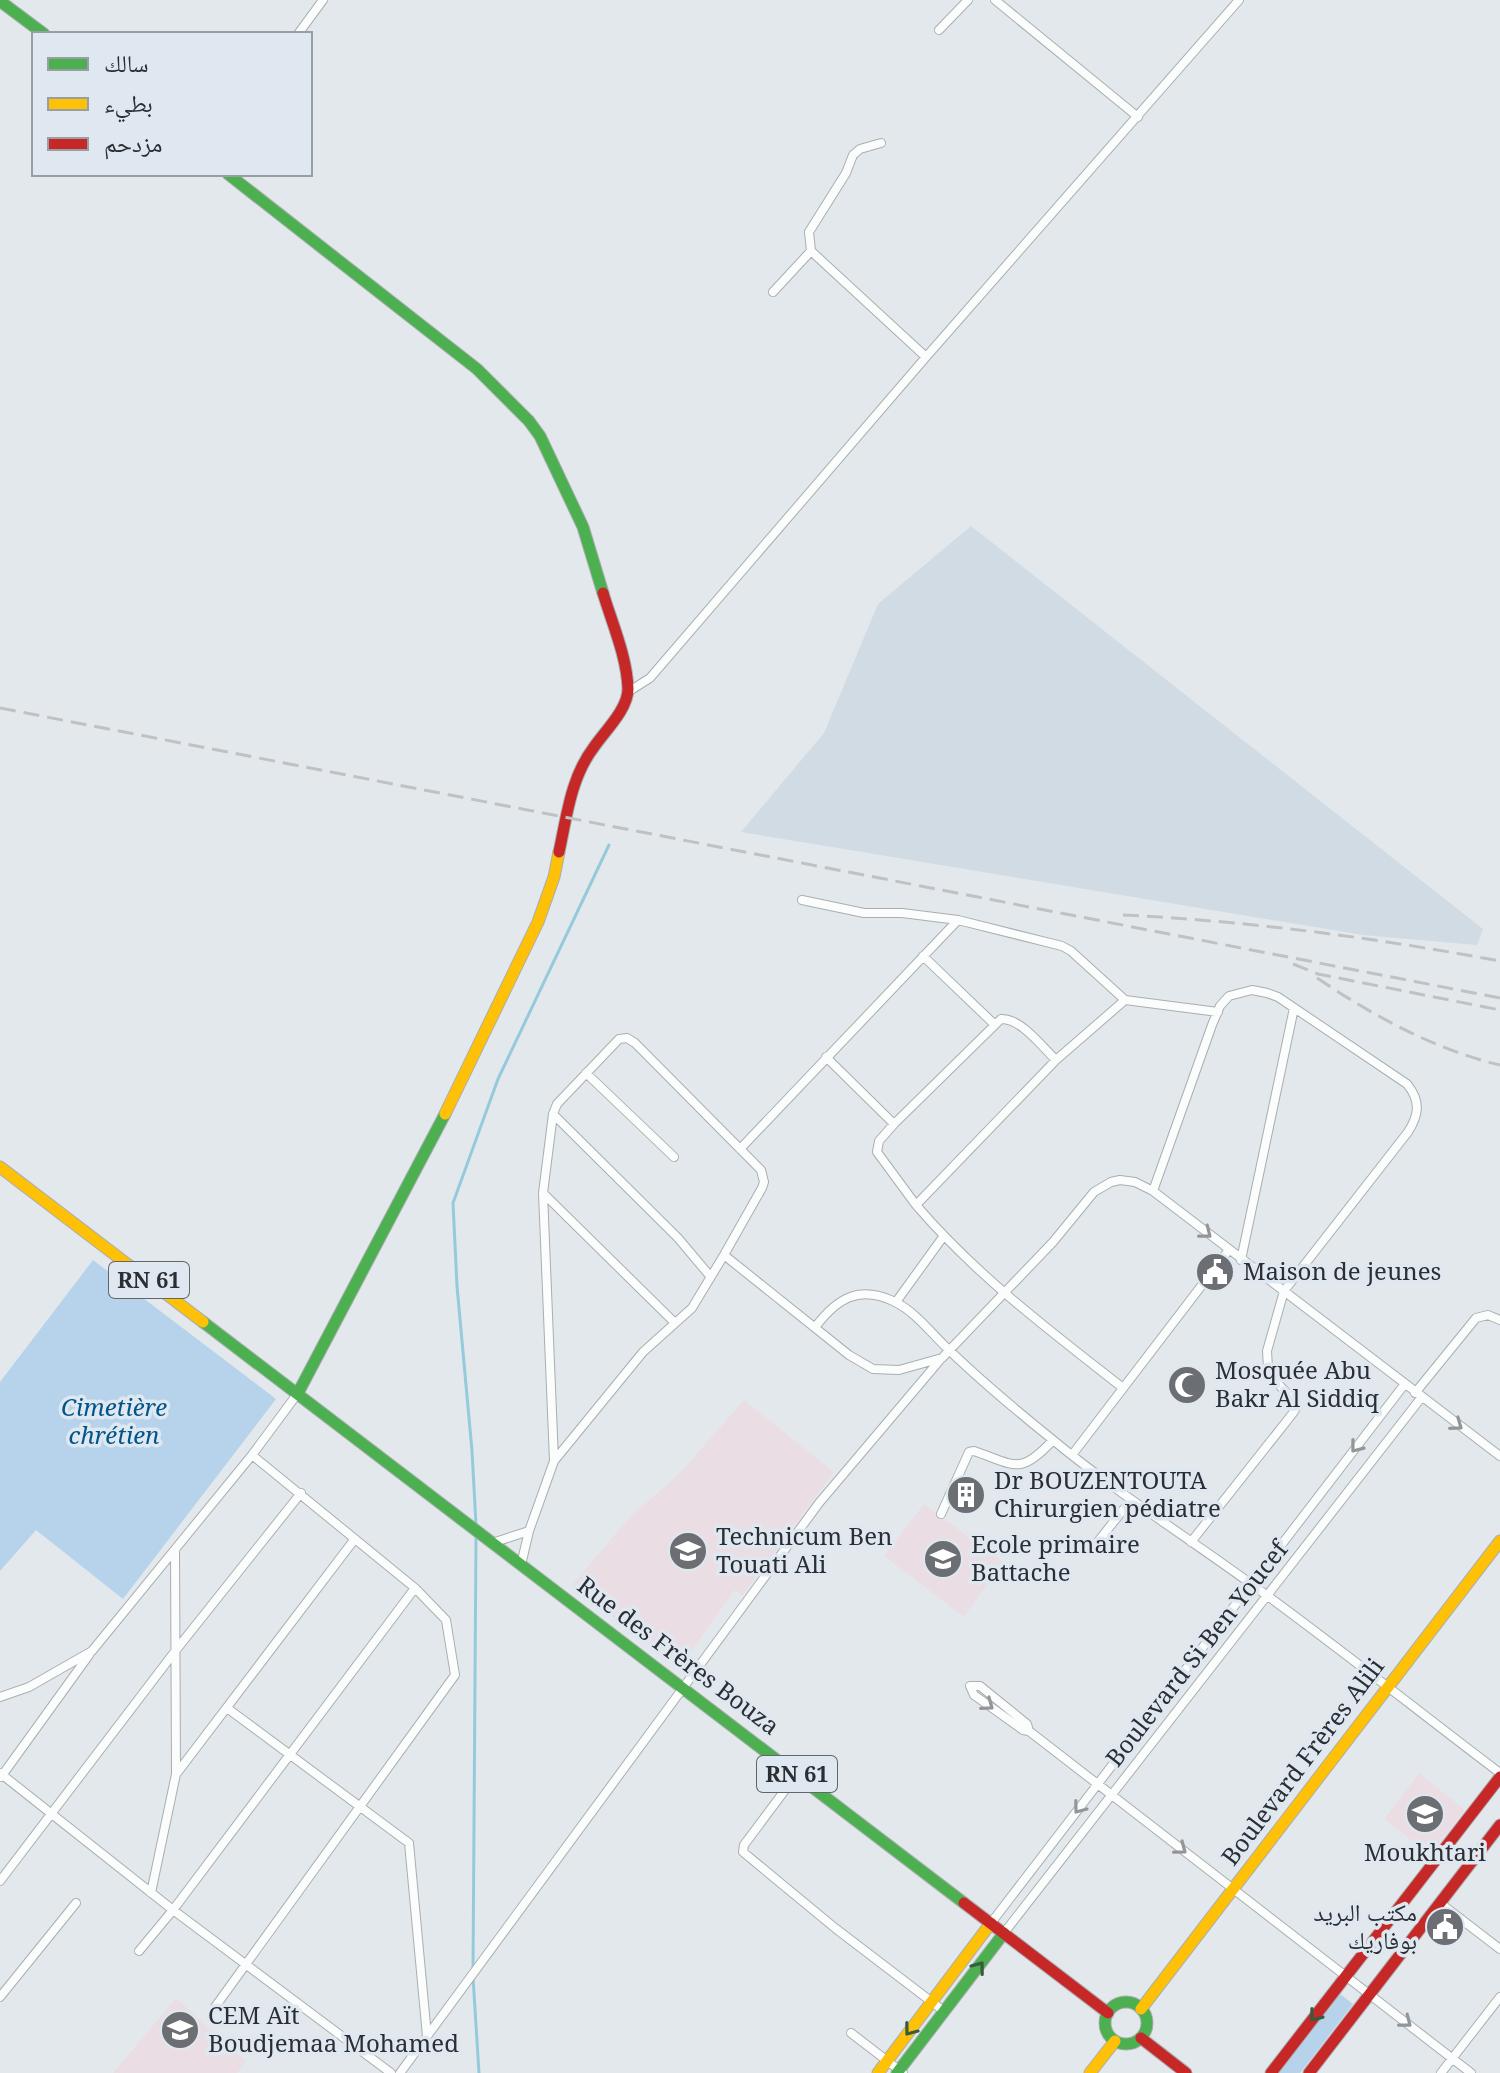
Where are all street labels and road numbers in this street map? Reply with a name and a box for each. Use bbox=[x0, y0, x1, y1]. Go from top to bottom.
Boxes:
road number: RN 61 bbox=[109, 1262, 189, 1298]
street label: Boulevard Si Ben Youcef bbox=[1097, 1532, 1296, 1773]
street label: Rue des Frères Bouza bbox=[571, 1568, 787, 1742]
street label: Boulevard Frères Alili bbox=[1213, 1651, 1391, 1871]
road number: RN 61 bbox=[757, 1756, 837, 1792]

